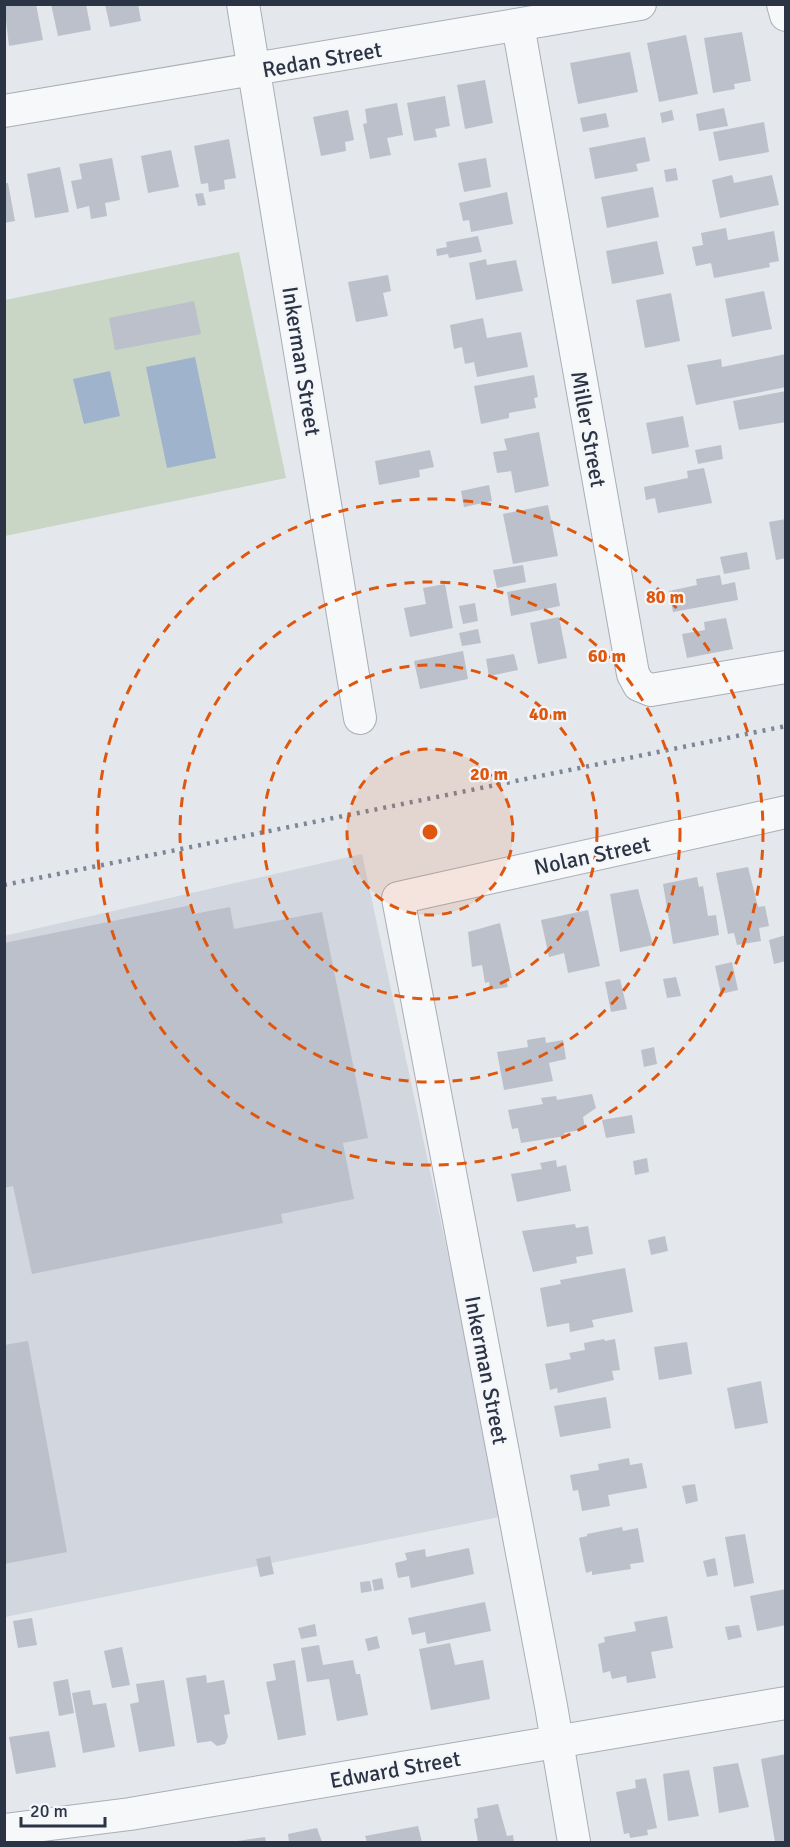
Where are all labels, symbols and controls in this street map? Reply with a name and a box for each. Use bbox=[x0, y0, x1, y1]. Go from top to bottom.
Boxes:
street label: Redan Street bbox=[260, 36, 384, 83]
street label: Inkerman Street bbox=[276, 284, 327, 438]
street label: Miller Street bbox=[565, 369, 612, 490]
text: 80 m bbox=[646, 586, 684, 608]
text: 60 m bbox=[588, 645, 626, 667]
text: 40 m bbox=[529, 703, 567, 725]
text: 20 m bbox=[470, 763, 508, 785]
centre of rings bbox=[420, 822, 440, 842]
street label: Nolan Street bbox=[531, 830, 653, 881]
street label: Inkerman Street bbox=[459, 1293, 514, 1447]
street label: Edward Street bbox=[328, 1745, 463, 1794]
scale bar bbox=[21, 1790, 105, 1828]
text: 20 m bbox=[30, 1800, 68, 1822]

